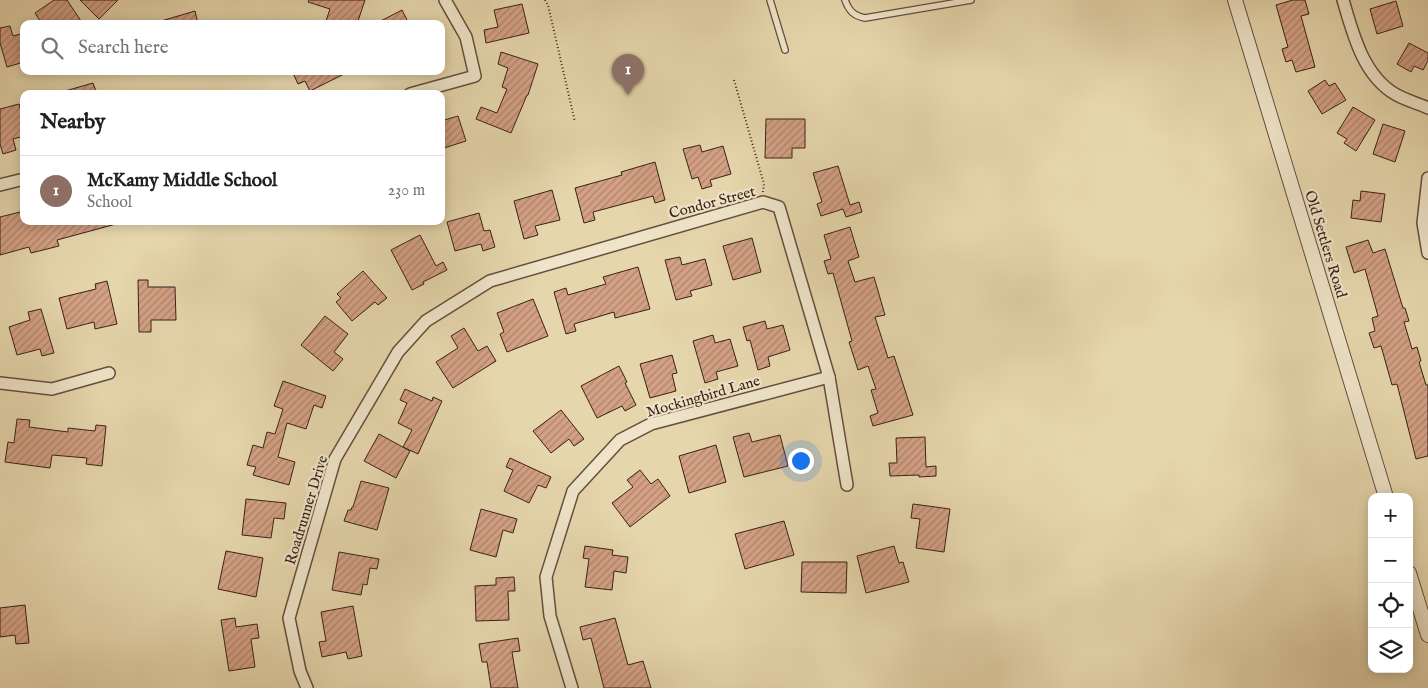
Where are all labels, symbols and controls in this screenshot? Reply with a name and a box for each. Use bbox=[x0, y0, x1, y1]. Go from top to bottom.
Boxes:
search box bbox=[20, 20, 445, 75]
icon: search bbox=[38, 34, 66, 62]
text: Search here bbox=[78, 36, 169, 60]
pin: 1 bbox=[612, 54, 644, 95]
text: Nearby bbox=[40, 109, 105, 136]
text: McKamy Middle School bbox=[87, 169, 277, 193]
text: 1 bbox=[53, 181, 59, 201]
text: 230 m bbox=[388, 181, 425, 201]
street label: Condor Street bbox=[667, 182, 757, 223]
street label: Old Settlers Road bbox=[1300, 188, 1351, 301]
text: School bbox=[87, 193, 132, 213]
street label: Mockingbird Lane bbox=[644, 371, 762, 422]
your location bbox=[788, 448, 814, 474]
street label: Roadrunner Drive bbox=[281, 453, 332, 567]
map controls bbox=[1368, 493, 1413, 673]
button: + bbox=[1368, 493, 1413, 538]
button: − bbox=[1368, 538, 1413, 583]
button: locate bbox=[1368, 583, 1413, 628]
button: layers bbox=[1368, 628, 1413, 673]

